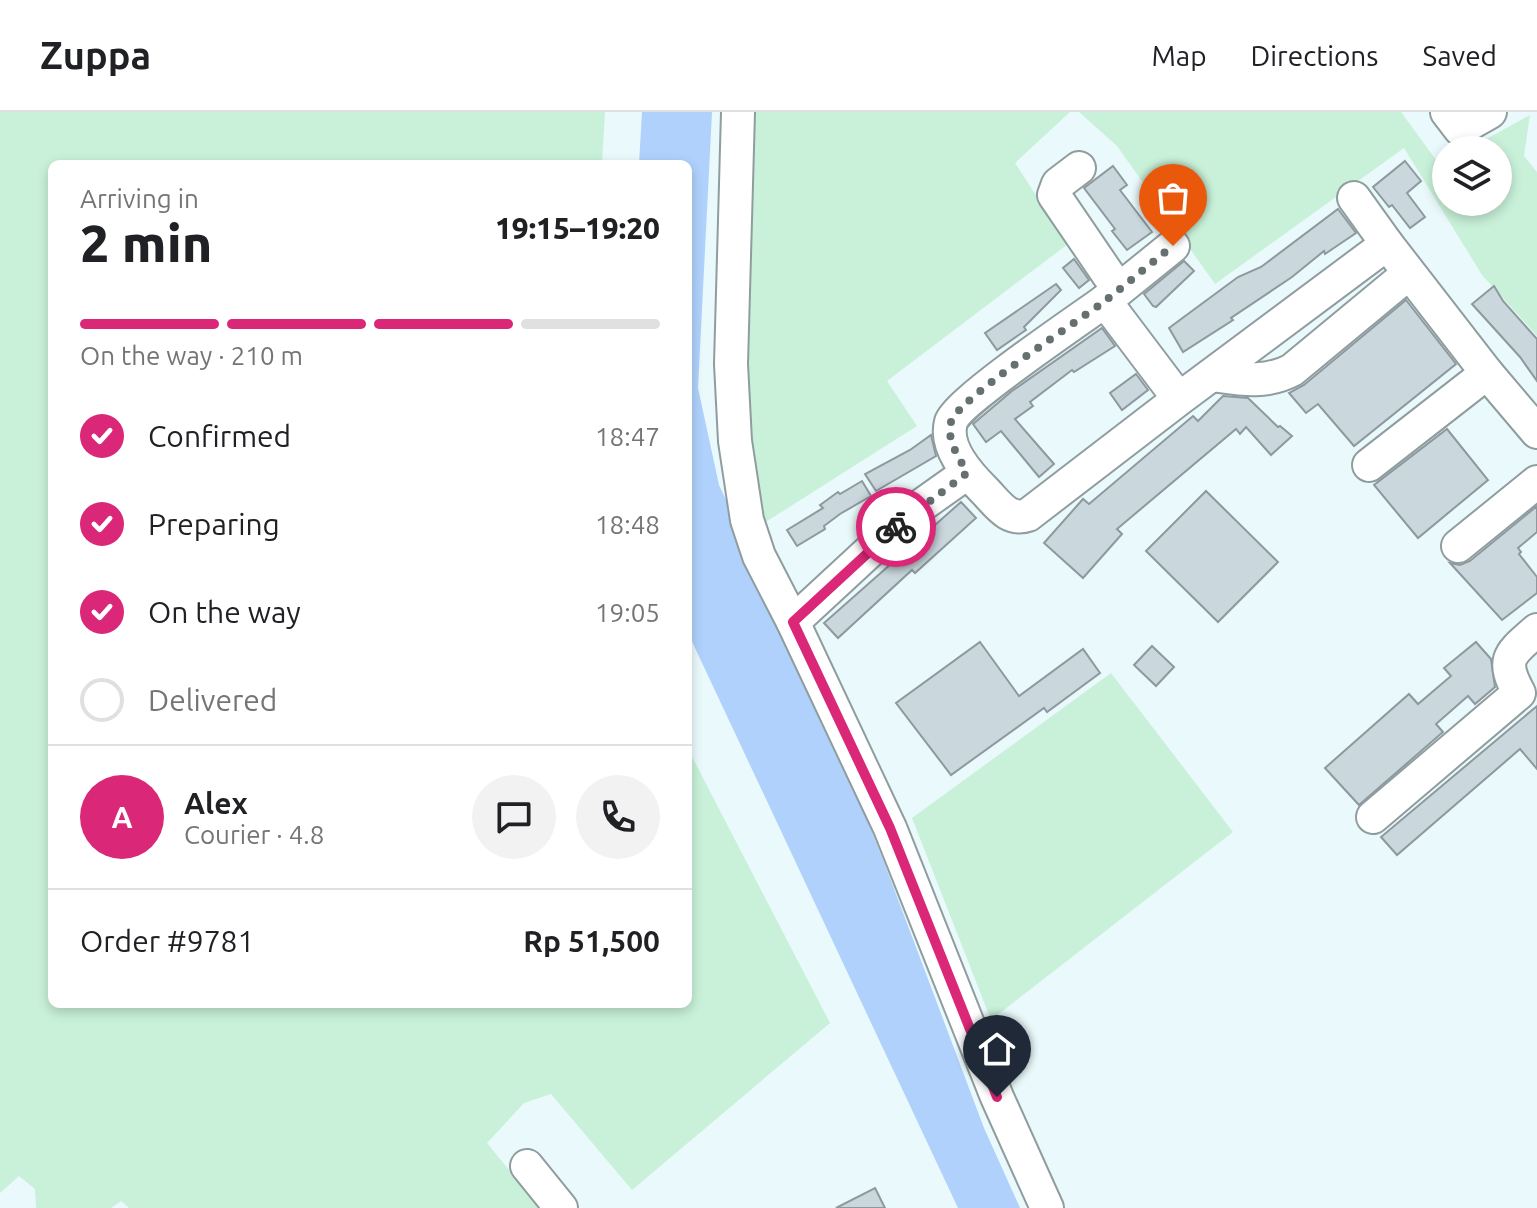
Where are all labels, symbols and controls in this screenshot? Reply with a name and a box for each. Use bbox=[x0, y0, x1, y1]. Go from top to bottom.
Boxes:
text: Zuppa bbox=[40, 34, 151, 76]
text: Map bbox=[1151, 40, 1207, 71]
text: Directions bbox=[1251, 40, 1378, 71]
text: Saved bbox=[1422, 40, 1497, 71]
map controls bbox=[1432, 136, 1512, 216]
button: layers bbox=[1432, 136, 1512, 216]
pin bbox=[1139, 164, 1207, 246]
icon: bag bbox=[1151, 176, 1195, 220]
text: Arriving in bbox=[80, 184, 199, 213]
text: 19:15–19:20 bbox=[495, 211, 660, 245]
text: 2 min bbox=[80, 214, 212, 272]
text: On the way · 210 m bbox=[80, 341, 303, 370]
icon: check bbox=[80, 414, 124, 458]
text: Confirmed bbox=[148, 419, 291, 453]
text: 18:47 bbox=[595, 422, 660, 451]
courier bbox=[856, 487, 936, 567]
icon: check bbox=[80, 502, 124, 546]
icon: bike bbox=[874, 505, 918, 549]
text: Preparing bbox=[148, 507, 280, 541]
text: 18:48 bbox=[595, 510, 660, 539]
icon: check bbox=[80, 590, 124, 634]
text: On the way bbox=[148, 595, 301, 629]
text: 19:05 bbox=[595, 598, 660, 627]
text: Delivered bbox=[148, 683, 277, 717]
button: chat bbox=[472, 775, 556, 859]
button: phone bbox=[576, 775, 660, 859]
text: Alex bbox=[184, 786, 248, 820]
text: A bbox=[111, 800, 133, 834]
text: Courier · 4.8 bbox=[184, 820, 324, 849]
text: Order #9781 bbox=[80, 924, 254, 958]
text: Rp 51,500 bbox=[523, 924, 660, 958]
pin bbox=[963, 1015, 1031, 1097]
icon: home bbox=[975, 1027, 1019, 1071]

